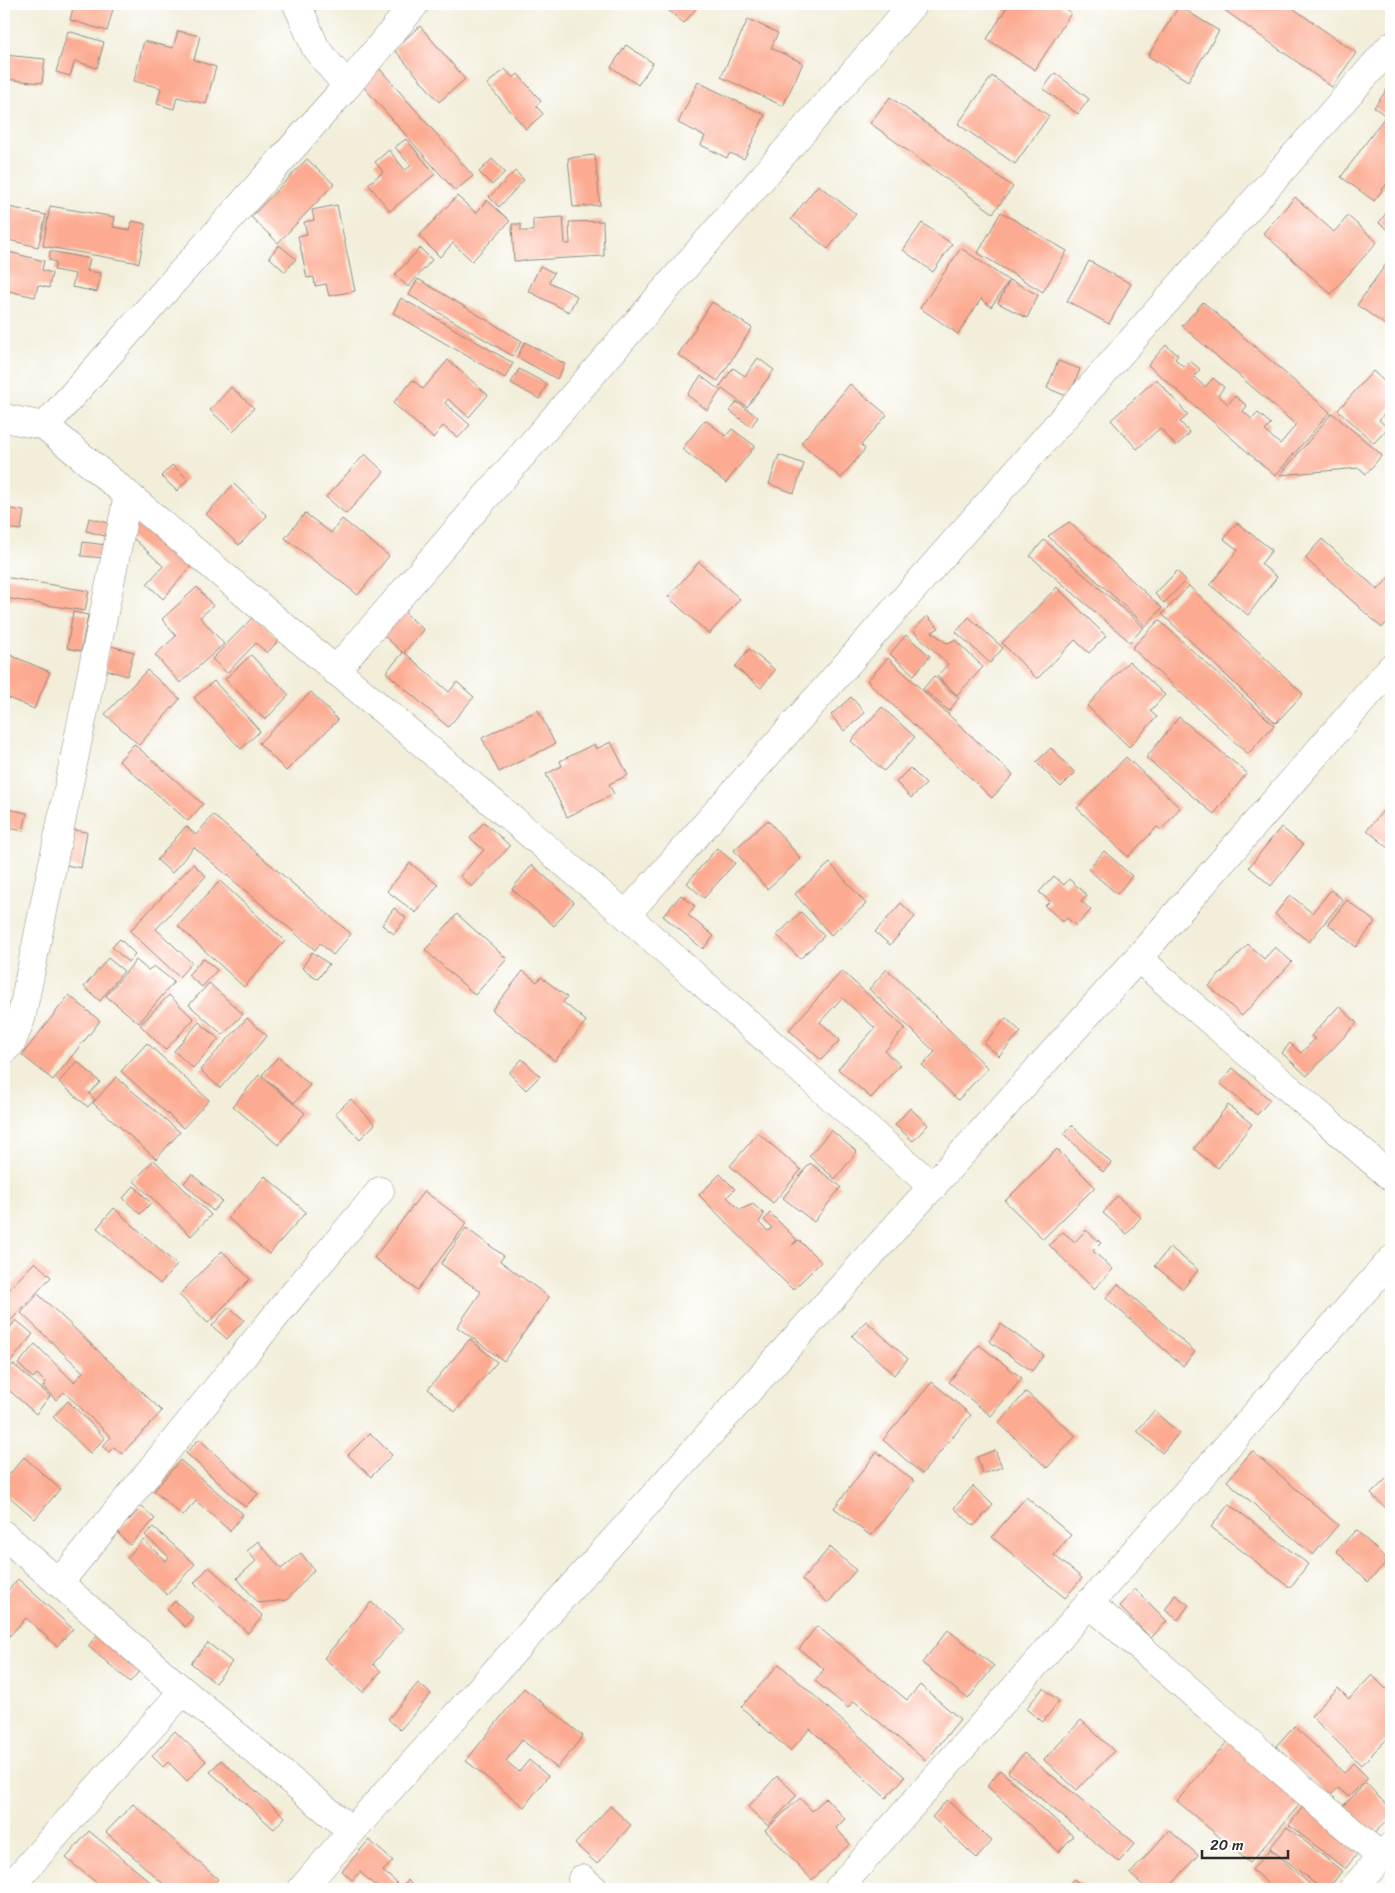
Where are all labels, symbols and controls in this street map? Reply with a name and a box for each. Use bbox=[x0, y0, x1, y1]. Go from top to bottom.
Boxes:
scale bar bbox=[1202, 1828, 1289, 1860]
text: 20 m bbox=[1210, 1832, 1244, 1858]

